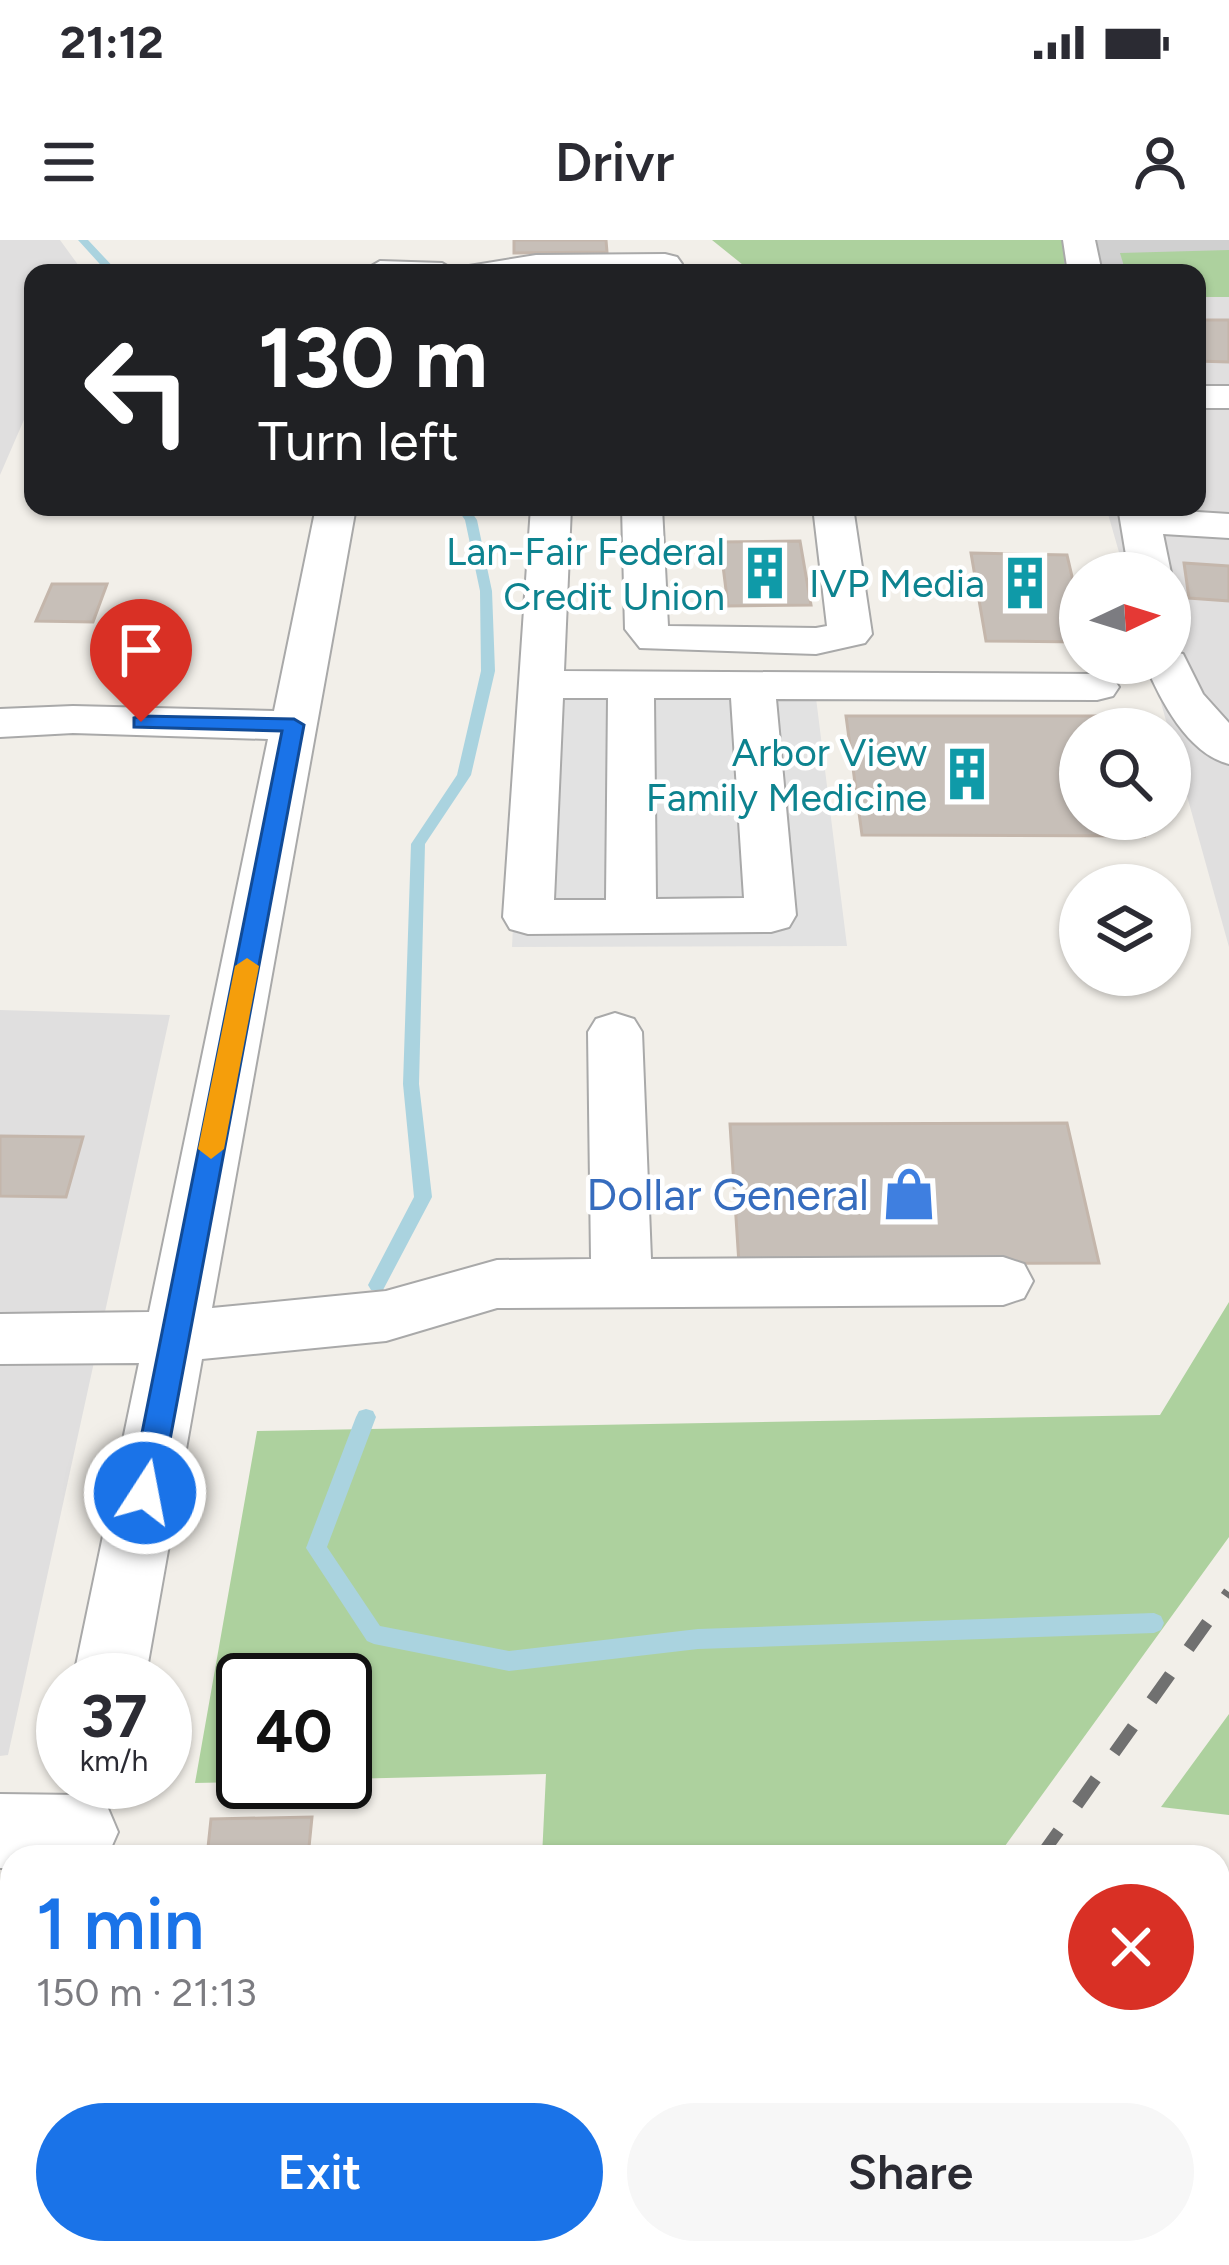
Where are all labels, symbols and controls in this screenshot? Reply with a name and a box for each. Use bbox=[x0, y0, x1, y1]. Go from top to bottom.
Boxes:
text: 21:12 bbox=[60, 15, 164, 69]
icon: menu bbox=[36, 129, 102, 195]
icon: person bbox=[1127, 129, 1193, 195]
text: Drivr bbox=[555, 130, 674, 195]
text: 130 m bbox=[258, 307, 488, 408]
icon: left bbox=[60, 312, 216, 468]
text: Turn left bbox=[258, 409, 459, 474]
place label: Lan-Fair Federal Credit Union bbox=[446, 528, 725, 620]
building icon: Lan-Fair Federal Credit Union bbox=[736, 544, 794, 602]
north arrow bbox=[1059, 552, 1191, 684]
map controls bbox=[1059, 552, 1191, 996]
building icon: IVP Media bbox=[996, 554, 1054, 612]
place label: IVP Media bbox=[809, 560, 985, 607]
pin bbox=[90, 599, 192, 722]
icon: arrive bbox=[108, 617, 174, 683]
button: search bbox=[1059, 708, 1191, 840]
place label: Arbor View Family Medicine bbox=[646, 729, 927, 821]
building icon: Arbor View Family Medicine bbox=[938, 745, 996, 803]
button: layers bbox=[1059, 864, 1191, 996]
shop icon: Dollar General bbox=[880, 1165, 938, 1223]
place label: Dollar General bbox=[586, 1167, 869, 1221]
position arrow bbox=[82, 1430, 208, 1556]
speed limit sign: 40 bbox=[216, 1653, 372, 1809]
text: 37 bbox=[81, 1680, 147, 1752]
text: km/h bbox=[80, 1742, 148, 1779]
text: 1 min bbox=[36, 1881, 204, 1967]
button: close bbox=[1068, 1884, 1194, 2010]
text: 150 m · 21:13 bbox=[36, 1969, 257, 2016]
button: Exit bbox=[36, 2103, 603, 2241]
button: Share bbox=[627, 2103, 1194, 2241]

